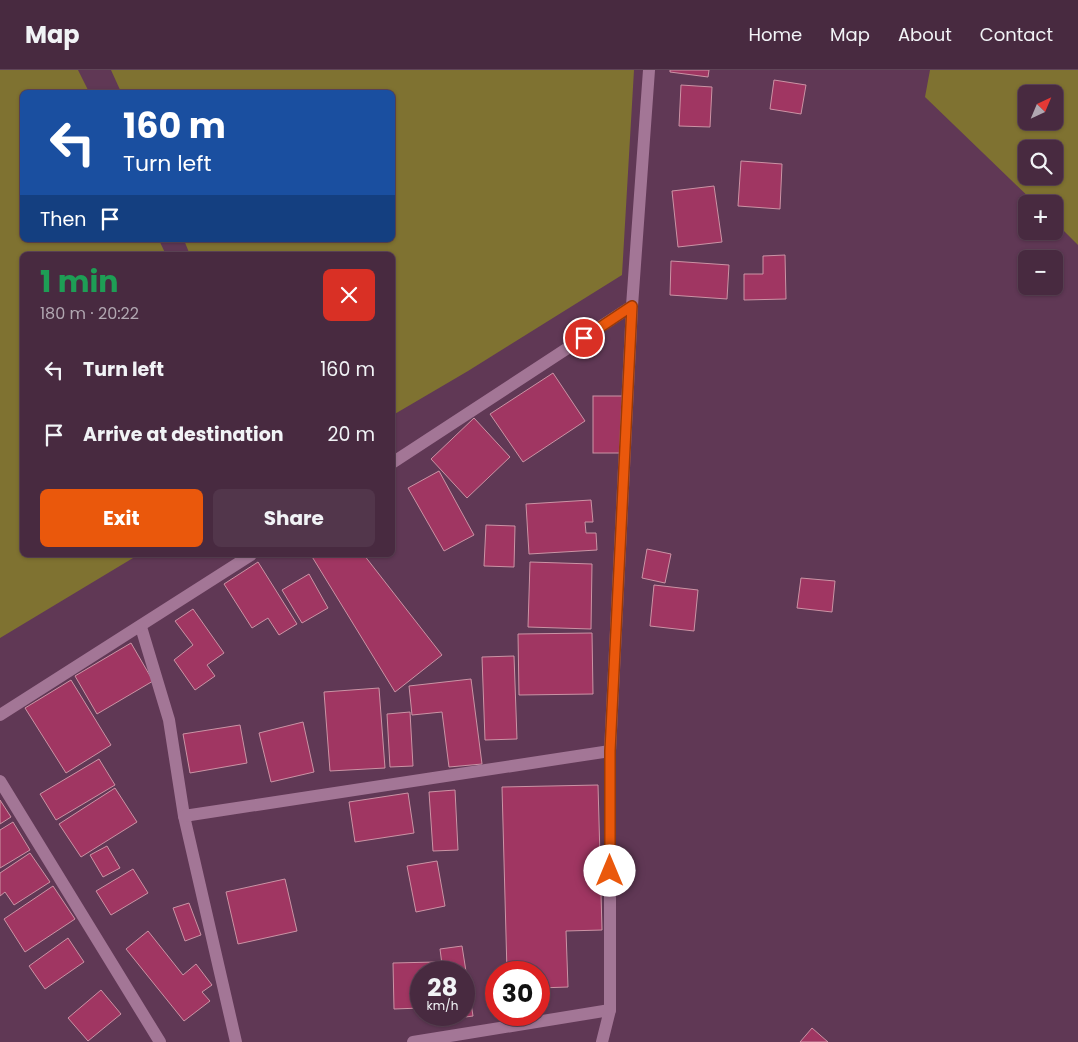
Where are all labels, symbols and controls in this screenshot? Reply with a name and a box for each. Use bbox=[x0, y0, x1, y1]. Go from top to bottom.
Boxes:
text: Map bbox=[25, 18, 80, 51]
text: Home bbox=[748, 22, 802, 47]
text: Map bbox=[830, 22, 870, 47]
text: About bbox=[898, 22, 952, 47]
text: Contact bbox=[980, 22, 1053, 47]
north arrow bbox=[1018, 85, 1062, 130]
map controls bbox=[1018, 85, 1063, 295]
text: 160 m bbox=[123, 101, 226, 150]
icon: left bbox=[40, 110, 105, 175]
button: search bbox=[1018, 140, 1063, 185]
text: Turn left bbox=[123, 148, 211, 179]
button: + bbox=[1018, 195, 1063, 240]
icon: arrive bbox=[96, 205, 124, 233]
text: Then bbox=[40, 206, 86, 233]
button: − bbox=[1018, 250, 1063, 295]
text: 1 min bbox=[40, 260, 118, 303]
button: close bbox=[323, 269, 375, 321]
text: 180 m · 20:22 bbox=[40, 302, 139, 325]
pin bbox=[563, 317, 605, 359]
icon: arrive bbox=[570, 324, 598, 352]
icon: left bbox=[40, 356, 68, 384]
text: Turn left bbox=[83, 356, 164, 383]
text: 160 m bbox=[320, 356, 375, 383]
icon: arrive bbox=[40, 421, 68, 449]
text: Arrive at destination bbox=[83, 421, 284, 448]
text: 20 m bbox=[327, 421, 375, 448]
button: Exit bbox=[40, 489, 203, 547]
button: Share bbox=[213, 489, 375, 547]
position arrow bbox=[583, 844, 635, 896]
speed limit sign: 30 bbox=[485, 961, 550, 1026]
text: 28 bbox=[427, 970, 458, 1005]
text: km/h bbox=[427, 997, 458, 1014]

